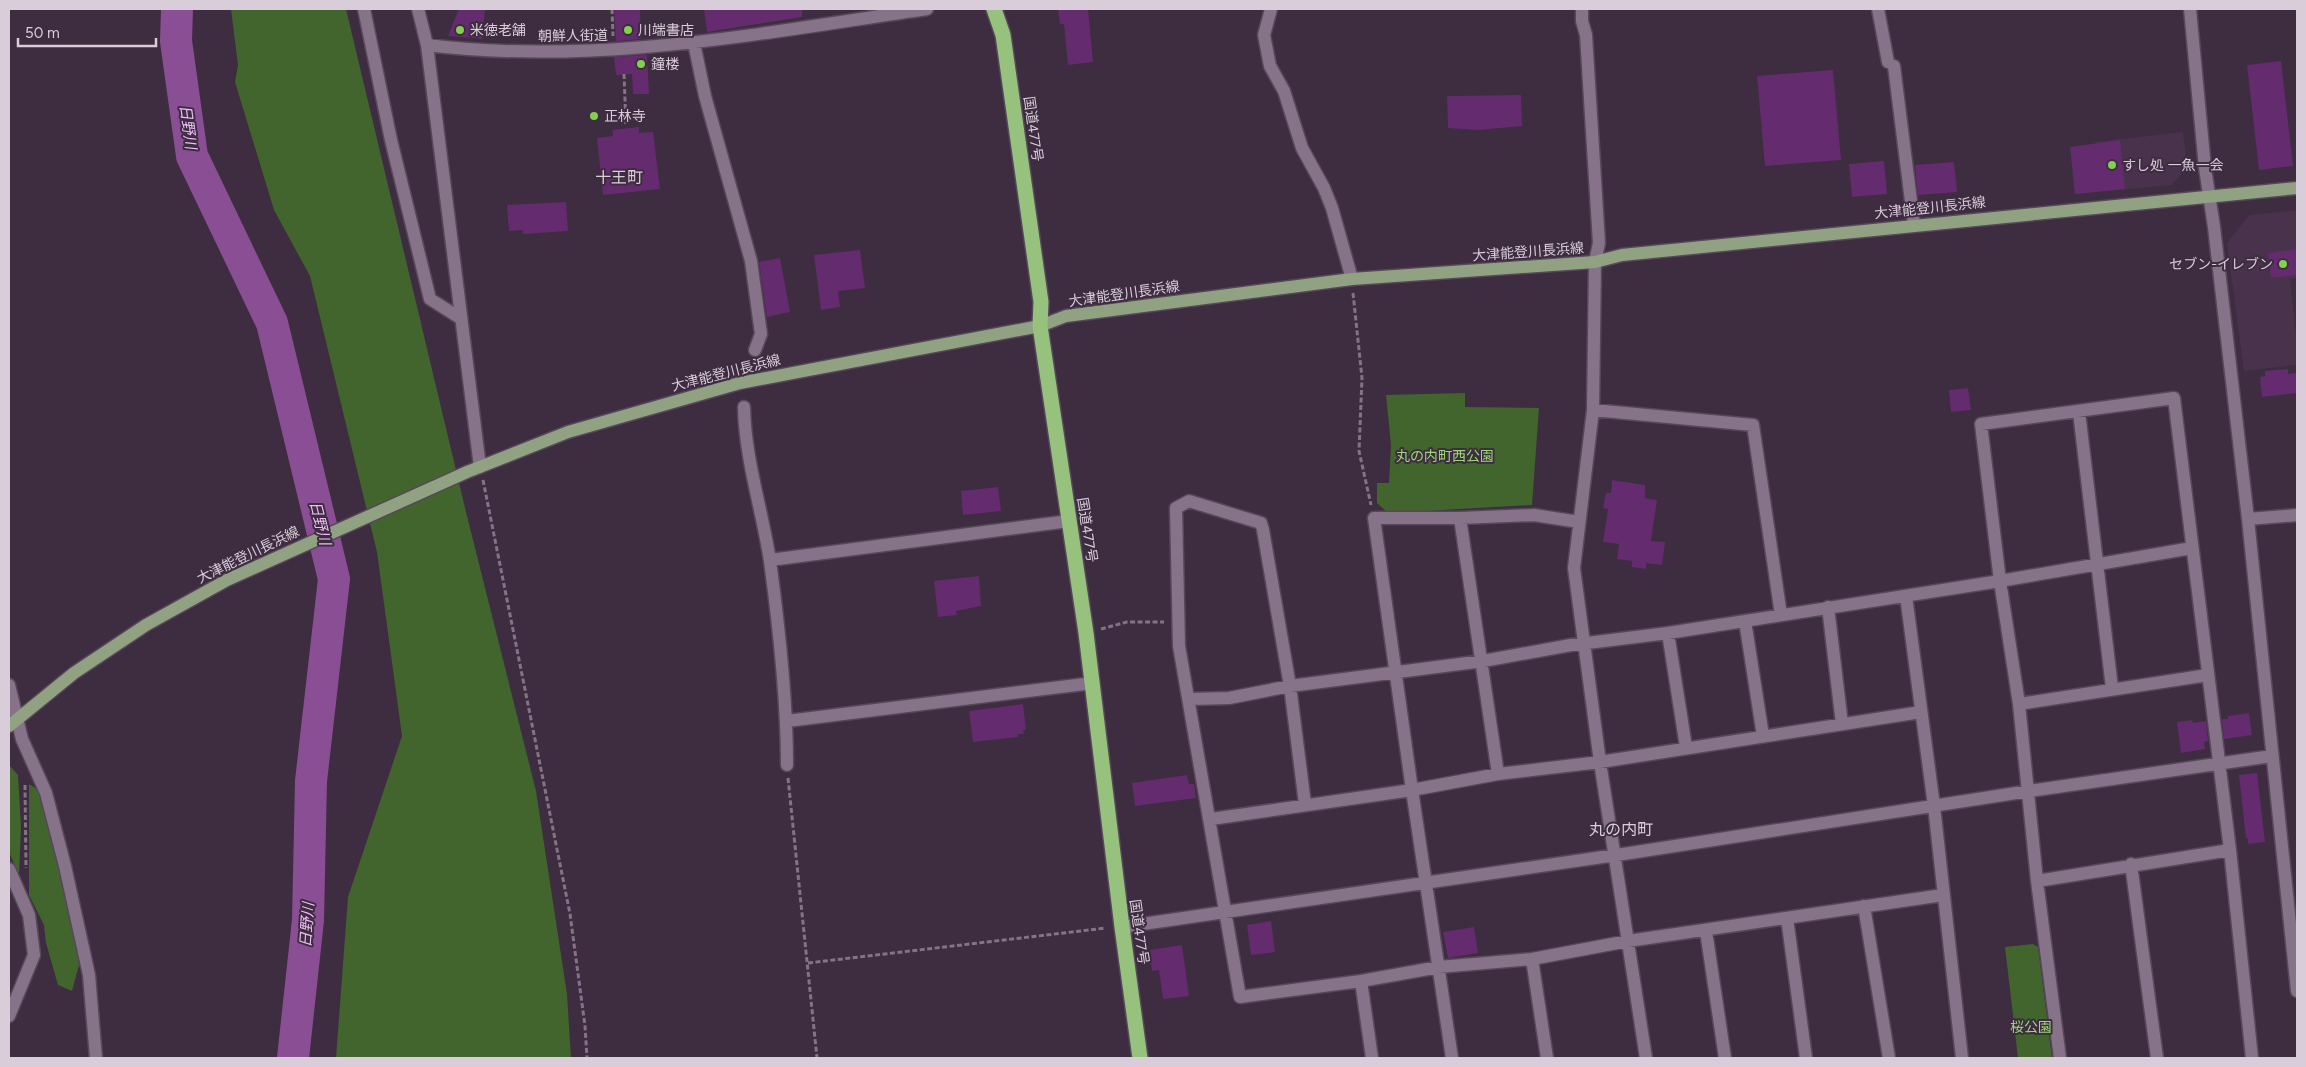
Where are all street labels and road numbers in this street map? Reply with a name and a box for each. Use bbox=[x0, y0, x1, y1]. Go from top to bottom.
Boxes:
street label: 朝鮮人街道 bbox=[538, 27, 608, 45]
street label: 国道477号 bbox=[1020, 95, 1046, 163]
street label: 大津能登川長浜線 bbox=[1873, 194, 1987, 222]
street label: 大津能登川長浜線 bbox=[1472, 240, 1584, 264]
street label: 大津能登川長浜線 bbox=[1067, 278, 1181, 310]
street label: 大津能登川長浜線 bbox=[670, 351, 782, 395]
street label: 国道477号 bbox=[1073, 496, 1101, 564]
street label: 大津能登川長浜線 bbox=[194, 523, 302, 587]
street label: 国道477号 bbox=[1126, 898, 1152, 966]

